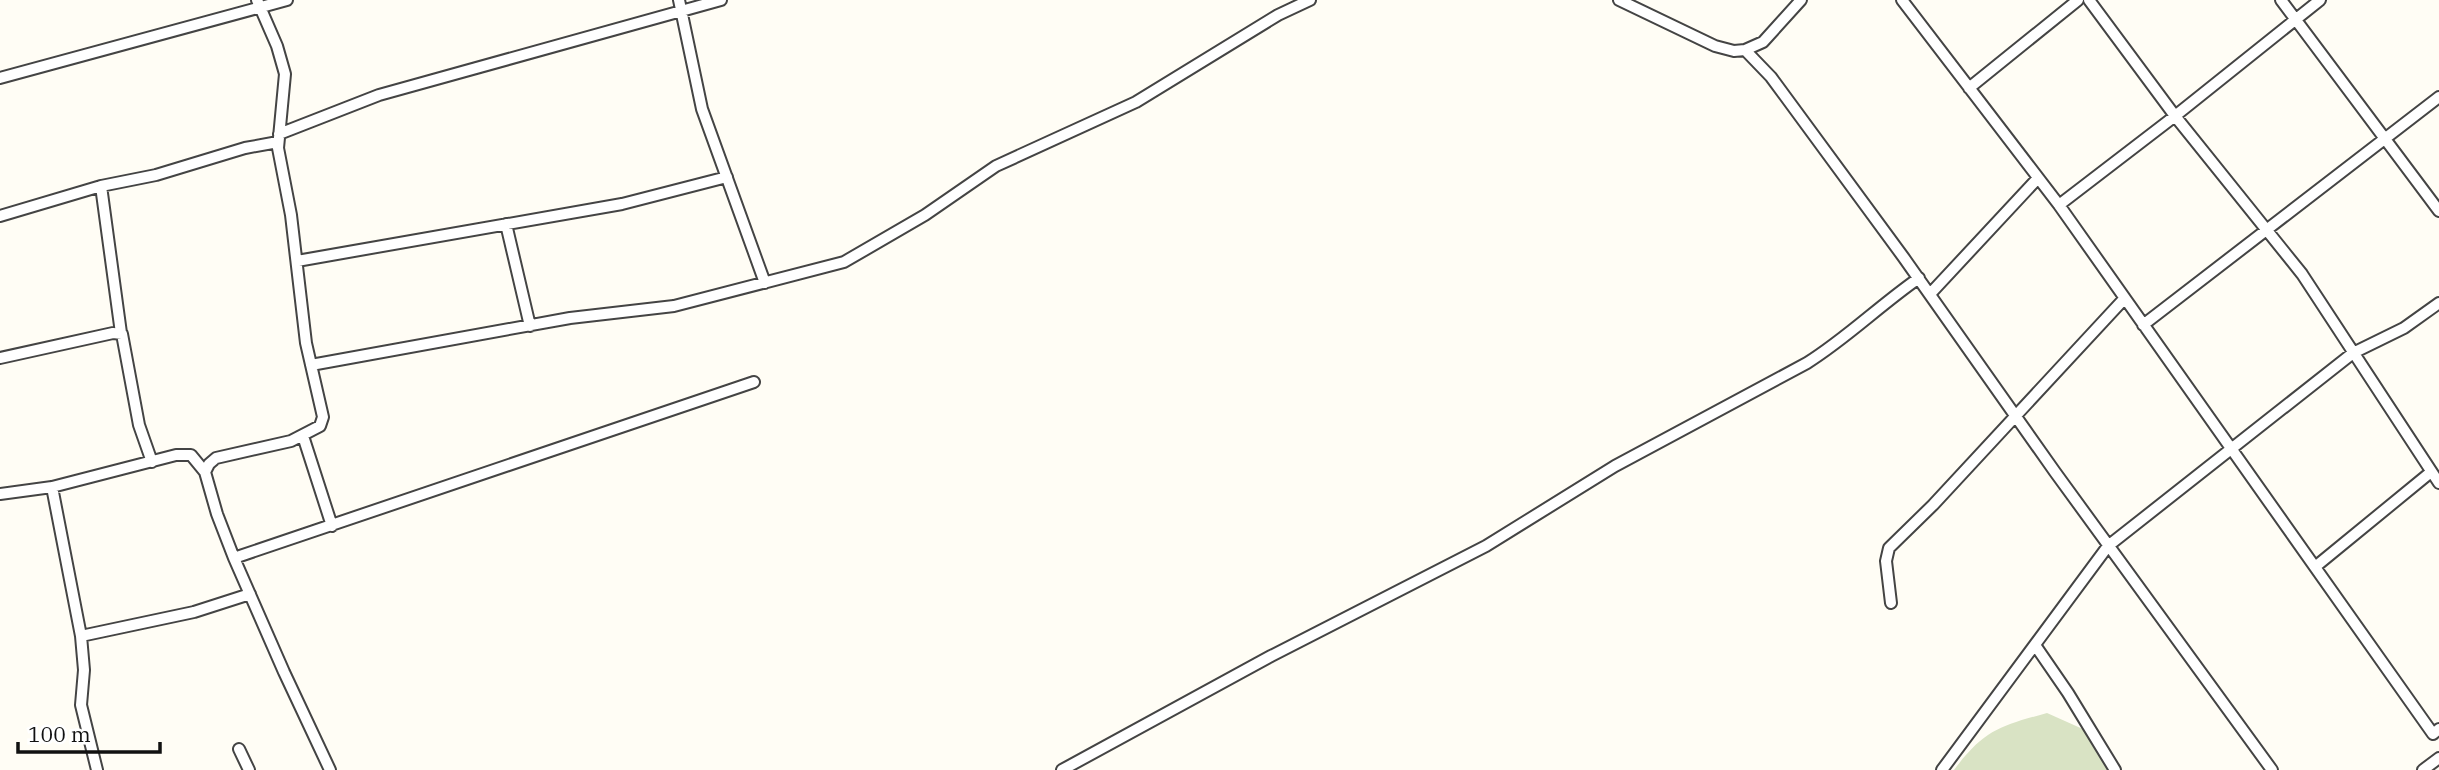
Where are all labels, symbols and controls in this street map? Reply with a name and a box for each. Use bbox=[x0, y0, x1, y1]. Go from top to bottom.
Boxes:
scale bar bbox=[18, 710, 159, 754]
text: 100 m bbox=[28, 720, 91, 748]

